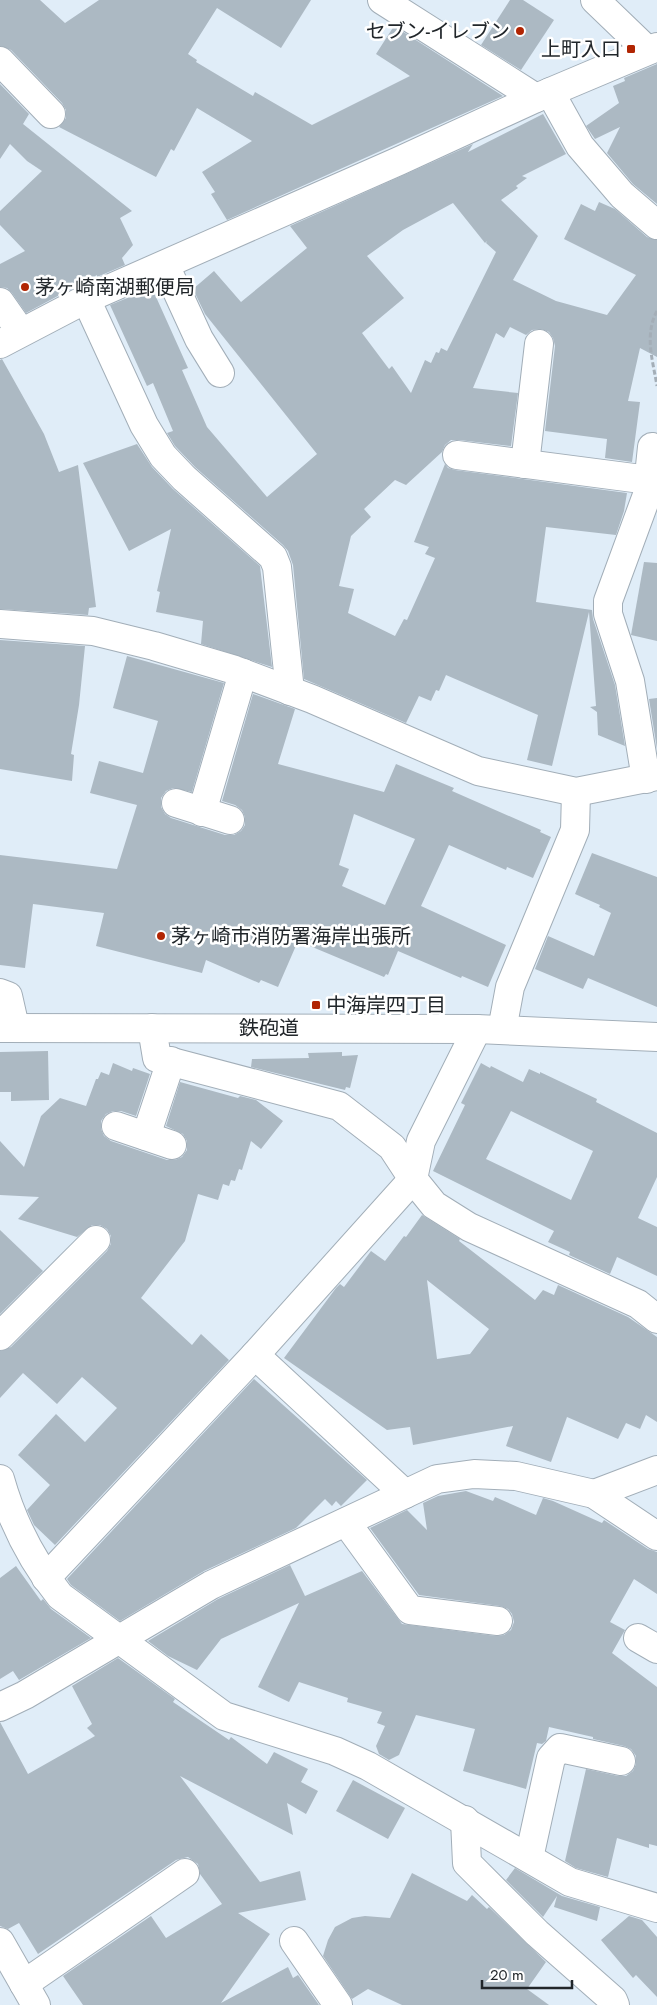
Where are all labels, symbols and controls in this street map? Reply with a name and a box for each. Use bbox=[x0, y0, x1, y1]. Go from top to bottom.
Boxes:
place label: セブン-イレブン bbox=[366, 17, 510, 46]
marker: セブン-イレブン bbox=[514, 25, 526, 37]
place label: 上町入口 bbox=[541, 35, 621, 64]
marker: 上町入口 bbox=[625, 43, 637, 55]
place label: 茅ヶ崎南湖郵便局 bbox=[35, 273, 195, 302]
marker: 茅ヶ崎南湖郵便局 bbox=[19, 281, 31, 293]
place label: 茅ヶ崎市消防署海岸出張所 bbox=[171, 922, 411, 951]
marker: 茅ヶ崎市消防署海岸出張所 bbox=[155, 930, 167, 942]
place label: 中海岸四丁目 bbox=[326, 991, 446, 1020]
marker: 中海岸四丁目 bbox=[310, 999, 322, 1011]
street label: 鉄砲道 bbox=[239, 1014, 299, 1043]
scale bar bbox=[482, 1958, 572, 1990]
text: 20 m bbox=[490, 1964, 524, 1986]

